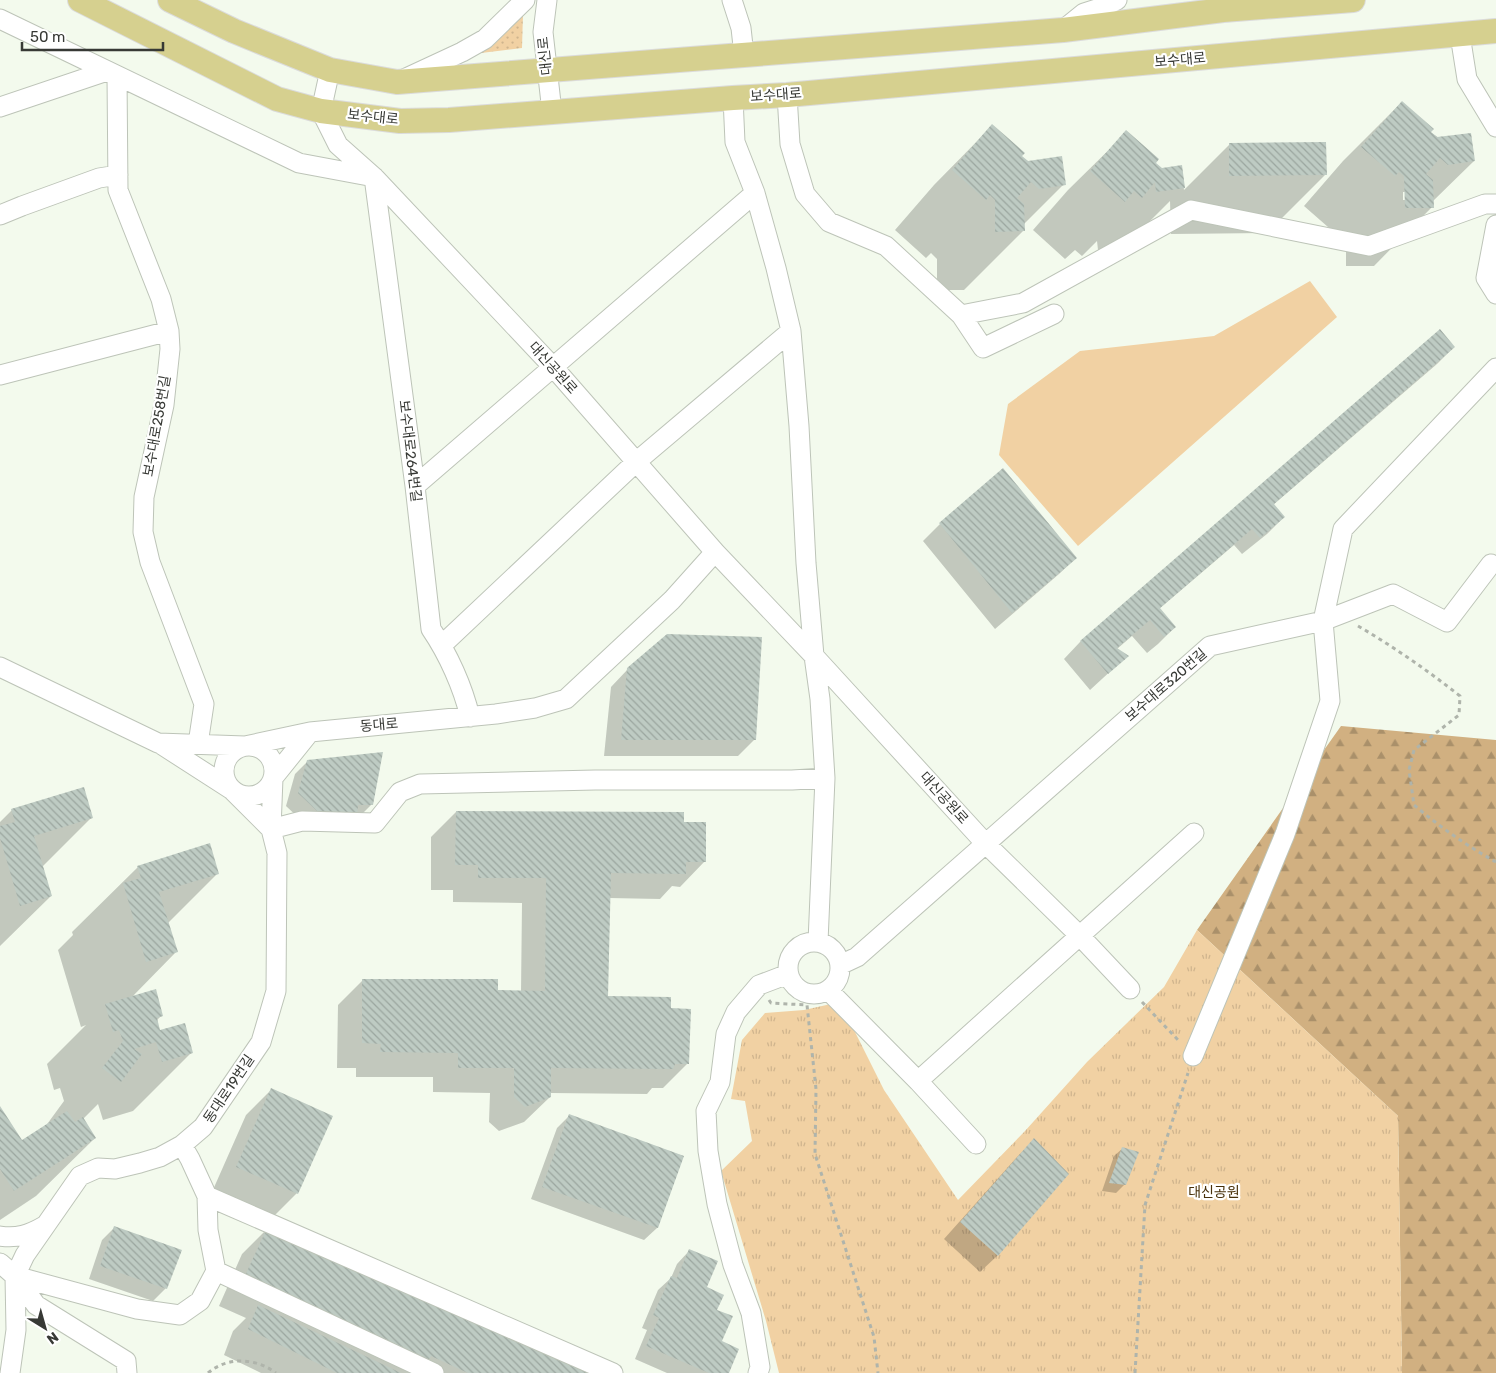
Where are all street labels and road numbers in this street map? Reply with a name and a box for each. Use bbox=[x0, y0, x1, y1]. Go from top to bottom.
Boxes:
street label: 대신로 bbox=[535, 36, 555, 76]
street label: 보수대로 bbox=[1154, 49, 1207, 71]
street label: 보수대로 bbox=[750, 85, 802, 105]
street label: 보수대로 bbox=[346, 106, 400, 128]
street label: 대신공원로 bbox=[525, 338, 581, 398]
street label: 보수대로258번길 bbox=[140, 374, 174, 478]
street label: 보수대로264번길 bbox=[395, 399, 425, 503]
street label: 보수대로320번길 bbox=[1122, 645, 1210, 725]
street label: 동대로 bbox=[359, 715, 399, 735]
street label: 대신공원로 bbox=[916, 768, 972, 828]
street label: 동대로19번길 bbox=[200, 1052, 258, 1126]

